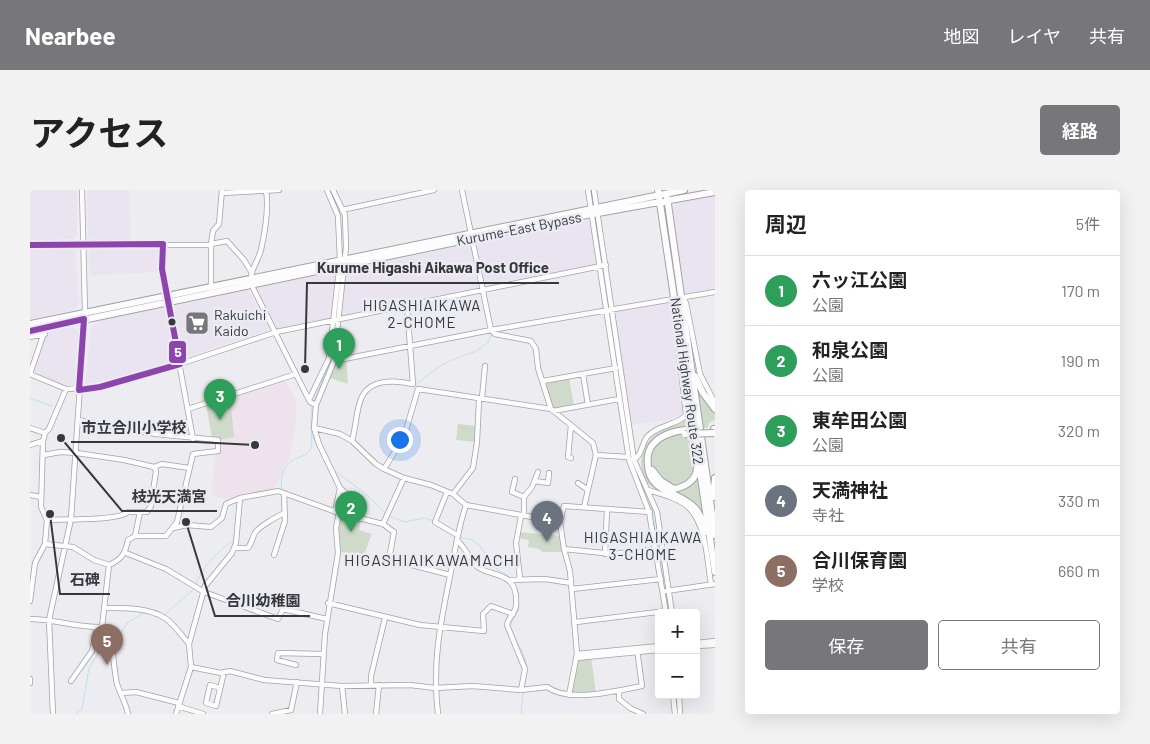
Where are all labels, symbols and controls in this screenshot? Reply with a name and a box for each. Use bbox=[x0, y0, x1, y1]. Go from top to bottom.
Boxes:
text: Nearbee bbox=[25, 21, 116, 50]
text: 地図 bbox=[944, 25, 980, 47]
text: レイヤ bbox=[1008, 25, 1061, 47]
text: 共有 bbox=[1089, 25, 1125, 47]
button: 経路 bbox=[1040, 105, 1120, 155]
text: アクセス bbox=[30, 111, 168, 153]
street label: Kurume-East Bypass bbox=[455, 208, 583, 249]
text: 周辺 bbox=[765, 211, 807, 236]
text: 5件 bbox=[1076, 214, 1100, 233]
callout: Kurume Higashi Aikawa Post Office bbox=[307, 253, 559, 283]
text: Kurume Higashi Aikawa Post Office bbox=[317, 258, 549, 276]
text: 六ッ江公園 bbox=[812, 268, 907, 291]
text: 1 bbox=[778, 281, 784, 300]
text: 170 m bbox=[1061, 281, 1100, 300]
text: 公園 bbox=[812, 295, 844, 314]
district label: HIGASHIAIKAWA 2-CHOME bbox=[363, 296, 481, 331]
street label: National Highway Route 322 bbox=[667, 296, 708, 466]
place label: Rakuichi Kaido bbox=[214, 306, 266, 339]
supermarket icon: Rakuichi Kaido bbox=[184, 310, 210, 336]
unlabelled marker bbox=[167, 317, 177, 327]
pin: 1 bbox=[323, 328, 355, 369]
text: 和泉公園 bbox=[812, 338, 888, 361]
line badge: 5 bbox=[168, 340, 187, 364]
text: 5 bbox=[174, 343, 182, 360]
text: 2 bbox=[777, 351, 785, 370]
text: 190 m bbox=[1061, 351, 1100, 370]
text: 公園 bbox=[812, 365, 844, 384]
pin: 3 bbox=[204, 379, 236, 420]
text: 東牟田公園 bbox=[812, 408, 907, 431]
callout: 市立合川小学校 bbox=[71, 412, 196, 442]
text: 市立合川小学校 bbox=[81, 418, 187, 436]
text: 3 bbox=[777, 421, 785, 440]
text: 320 m bbox=[1058, 421, 1100, 440]
your location bbox=[387, 427, 413, 453]
text: 公園 bbox=[812, 435, 844, 454]
text: 天満神社 bbox=[812, 478, 888, 501]
callout: 枝光天満宮 bbox=[122, 481, 217, 511]
text: 枝光天満宮 bbox=[131, 487, 207, 505]
pin: 2 bbox=[335, 491, 367, 532]
text: 4 bbox=[776, 491, 786, 510]
text: 330 m bbox=[1058, 491, 1100, 510]
pin: 4 bbox=[531, 501, 563, 542]
text: 寺社 bbox=[812, 505, 844, 524]
district label: HIGASHIAIKAWA 3-CHOME bbox=[584, 528, 702, 563]
text: 合川保育園 bbox=[812, 548, 907, 571]
district label: HIGASHIAIKAWAMACHI bbox=[344, 550, 520, 569]
text: 5 bbox=[777, 561, 785, 580]
text: 660 m bbox=[1058, 561, 1100, 580]
callout: 石碑 bbox=[60, 564, 110, 594]
text: 石碑 bbox=[70, 570, 100, 588]
text: 学校 bbox=[812, 575, 844, 594]
callout: 合川幼稚園 bbox=[215, 586, 310, 616]
text: 合川幼稚園 bbox=[225, 591, 301, 609]
map controls bbox=[655, 609, 700, 699]
button: + bbox=[655, 609, 700, 654]
button: 保存 bbox=[765, 620, 928, 670]
button: 共有 bbox=[938, 620, 1100, 670]
pin: 5 bbox=[91, 624, 123, 665]
button: − bbox=[655, 654, 700, 699]

